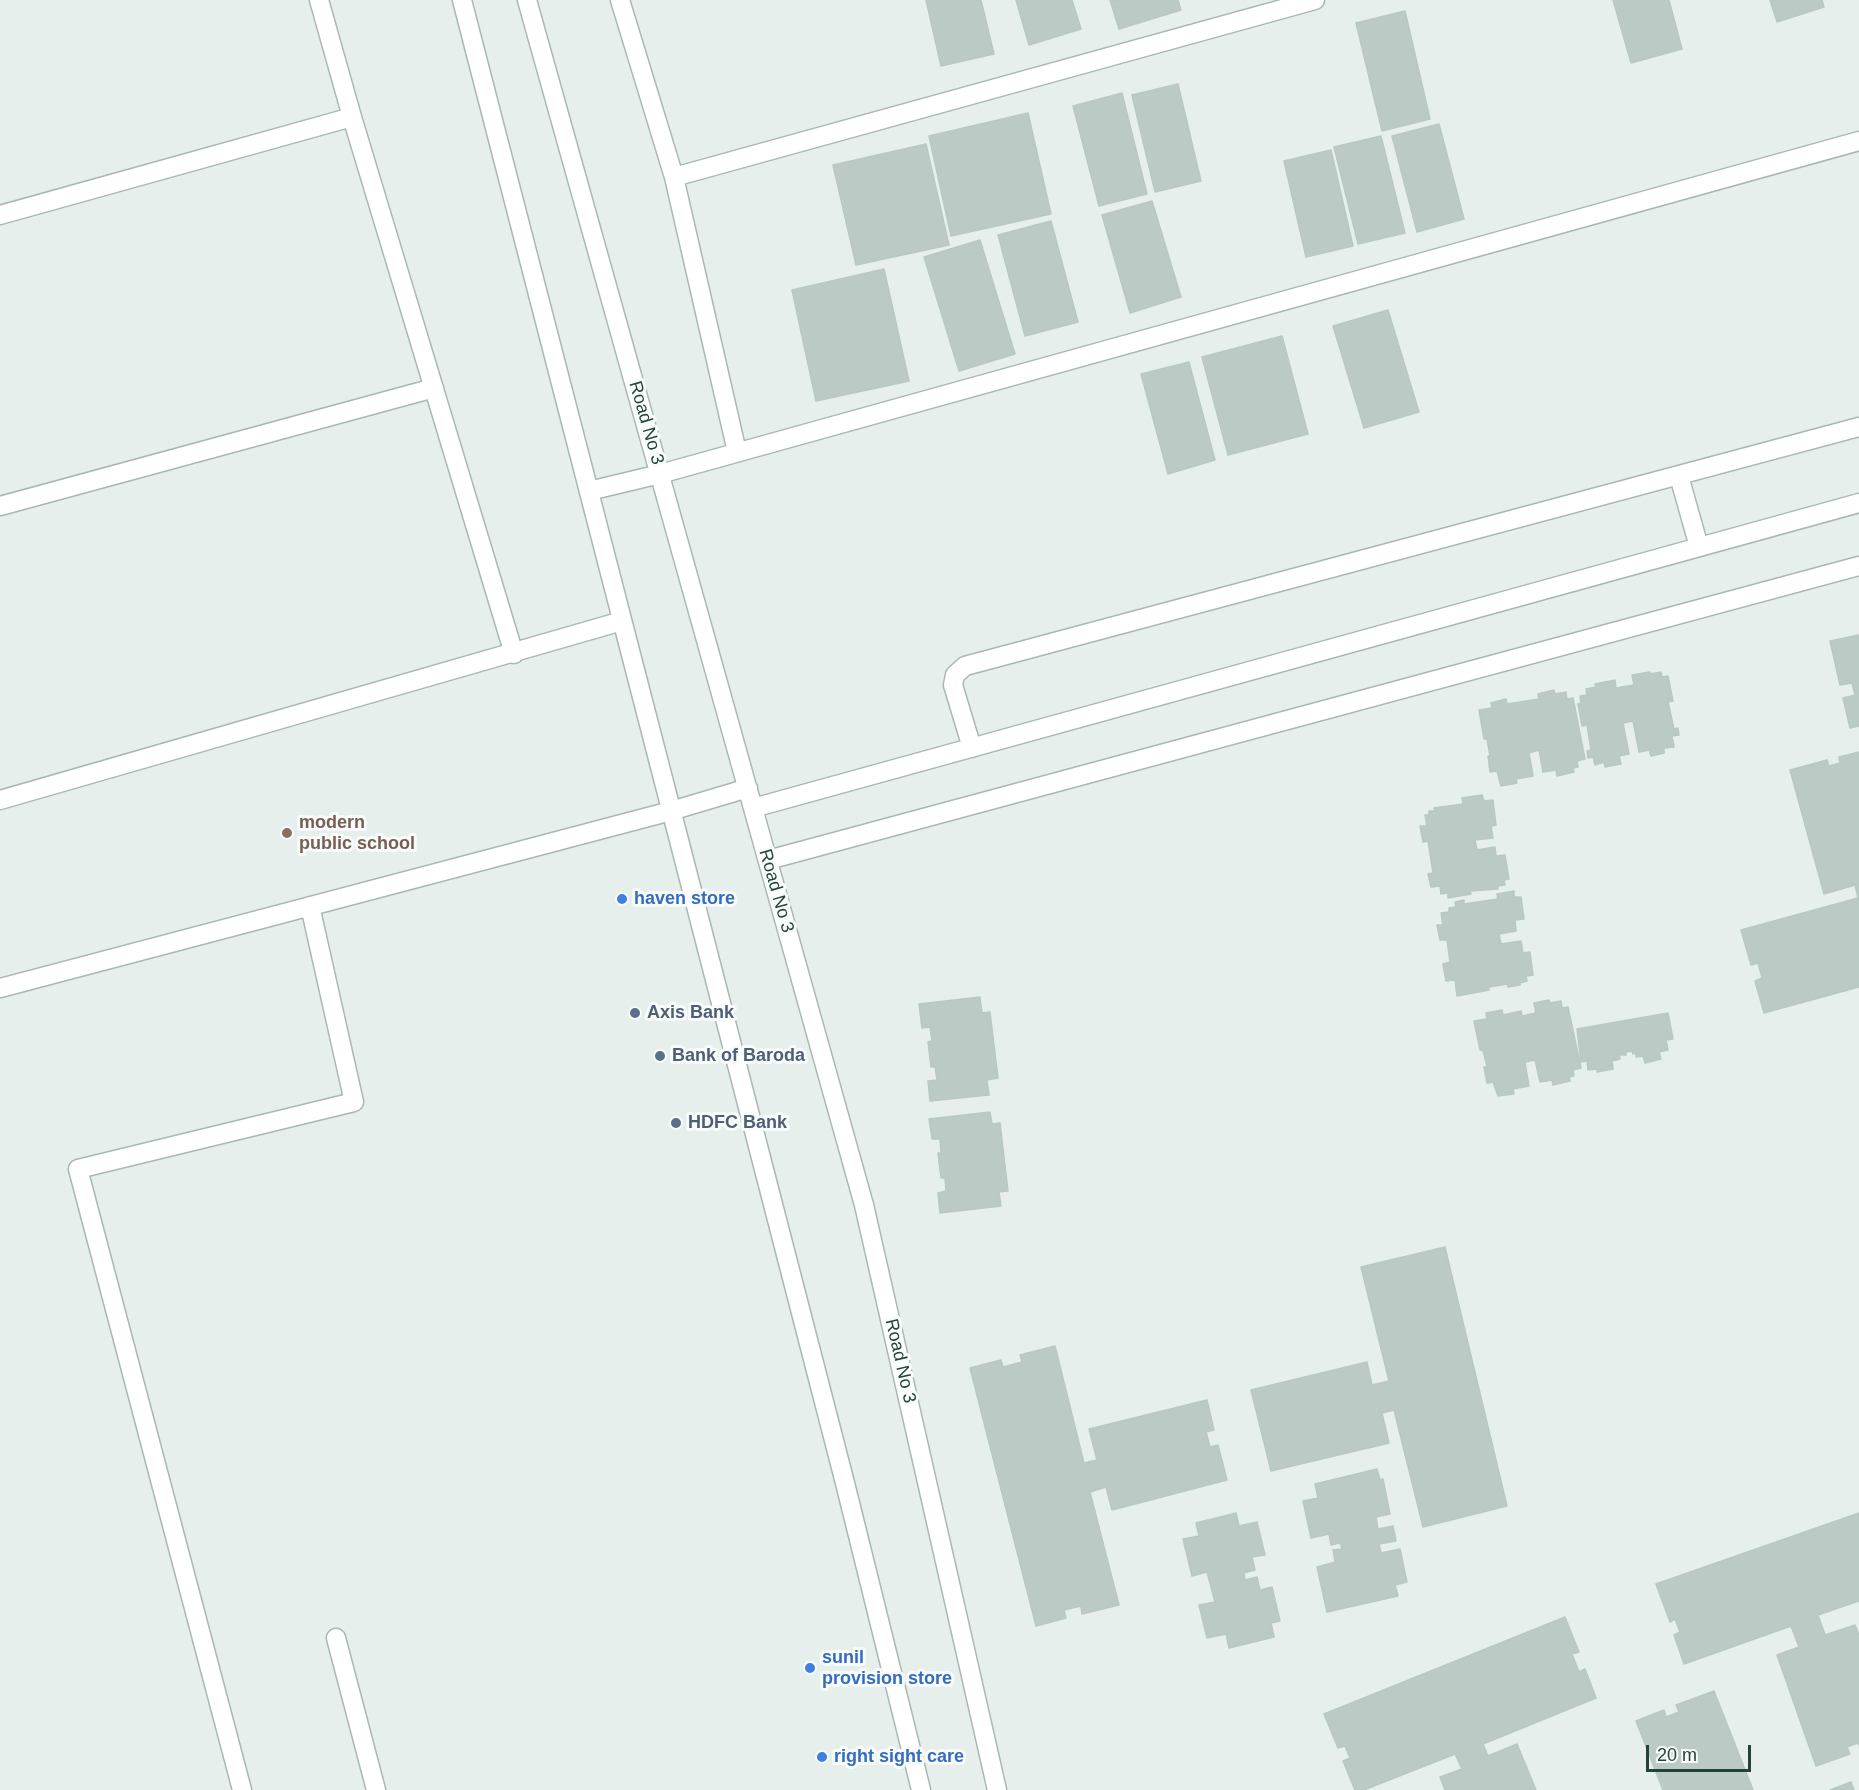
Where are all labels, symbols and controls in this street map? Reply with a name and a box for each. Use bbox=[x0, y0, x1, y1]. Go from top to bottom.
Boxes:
street label: Road No 3 bbox=[624, 379, 668, 467]
place label: modern public school bbox=[299, 812, 415, 854]
marker: modern public school bbox=[280, 826, 294, 840]
street label: Road No 3 bbox=[754, 847, 798, 935]
place label: haven store bbox=[634, 888, 735, 910]
marker: haven store bbox=[615, 892, 629, 906]
place label: Axis Bank bbox=[647, 1002, 734, 1024]
marker: Axis Bank bbox=[628, 1006, 642, 1020]
place label: Bank of Baroda bbox=[672, 1045, 805, 1067]
marker: Bank of Baroda bbox=[653, 1049, 667, 1063]
place label: HDFC Bank bbox=[688, 1112, 787, 1134]
marker: HDFC Bank bbox=[669, 1116, 683, 1130]
street label: Road No 3 bbox=[880, 1317, 920, 1405]
place label: sunil provision store bbox=[822, 1647, 952, 1690]
marker: sunil provision store bbox=[803, 1661, 817, 1675]
scale bar bbox=[1649, 1733, 1754, 1771]
text: 20 m bbox=[1657, 1745, 1697, 1765]
place label: right sight care bbox=[834, 1746, 964, 1768]
marker: right sight care bbox=[815, 1750, 829, 1764]

